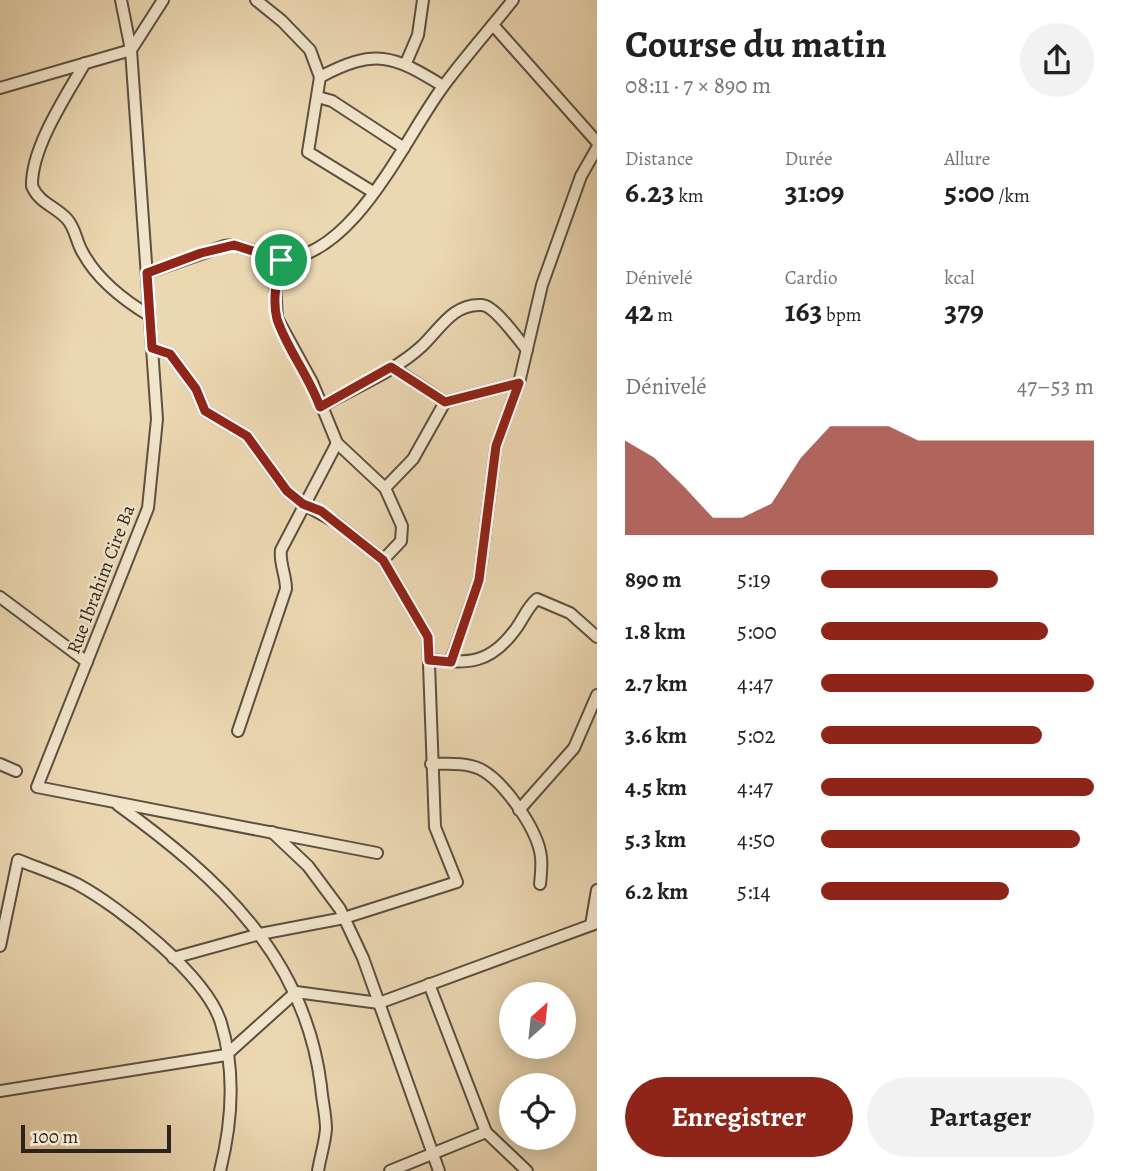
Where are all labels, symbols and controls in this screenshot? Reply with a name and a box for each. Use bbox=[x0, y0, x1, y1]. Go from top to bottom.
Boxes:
text: Course du matin bbox=[625, 18, 887, 70]
button: share bbox=[1020, 23, 1094, 97]
text: 08:11 · 7 × 890 m bbox=[625, 70, 771, 101]
text: Distance bbox=[625, 146, 693, 172]
text: Durée bbox=[785, 146, 832, 172]
text: Allure bbox=[944, 146, 990, 172]
text: 6.23 bbox=[625, 172, 675, 212]
text: 31:09 bbox=[785, 172, 844, 212]
text: 5:00 bbox=[944, 172, 994, 212]
text: km bbox=[675, 183, 704, 209]
text: /km bbox=[994, 183, 1030, 209]
pin bbox=[251, 230, 311, 290]
icon: arrive bbox=[262, 241, 300, 279]
text: Dénivelé bbox=[625, 265, 692, 291]
text: Cardio bbox=[785, 265, 838, 291]
text: kcal bbox=[944, 265, 975, 291]
text: 42 bbox=[625, 291, 654, 331]
text: 163 bbox=[785, 291, 822, 331]
text: 379 bbox=[944, 291, 984, 331]
text: m bbox=[654, 302, 673, 328]
text: bpm bbox=[822, 302, 862, 328]
text: Dénivelé bbox=[625, 371, 707, 402]
text: 47–53 m bbox=[1017, 371, 1094, 402]
street label: Rue Ibrahim Cire Ba bbox=[61, 501, 141, 658]
text: 890 m bbox=[625, 564, 682, 595]
text: 5:19 bbox=[737, 564, 771, 595]
text: 1.8 km bbox=[625, 616, 686, 647]
text: 5:00 bbox=[737, 616, 777, 647]
text: 2.7 km bbox=[625, 668, 687, 699]
text: 4:47 bbox=[737, 668, 773, 699]
text: 3.6 km bbox=[625, 720, 687, 751]
text: 5:02 bbox=[737, 720, 776, 751]
text: 4.5 km bbox=[625, 772, 687, 803]
text: 4:47 bbox=[737, 772, 773, 803]
text: 5.3 km bbox=[625, 824, 686, 855]
text: 4:50 bbox=[737, 824, 775, 855]
text: 6.2 km bbox=[625, 876, 688, 907]
text: 5:14 bbox=[737, 876, 771, 907]
north arrow bbox=[499, 982, 576, 1059]
map controls bbox=[499, 982, 576, 1150]
button: locate bbox=[499, 1073, 576, 1150]
button: Enregistrer bbox=[625, 1077, 853, 1157]
button: Partager bbox=[867, 1077, 1094, 1157]
scale bar bbox=[21, 1122, 172, 1154]
text: 100 m bbox=[32, 1124, 78, 1150]

